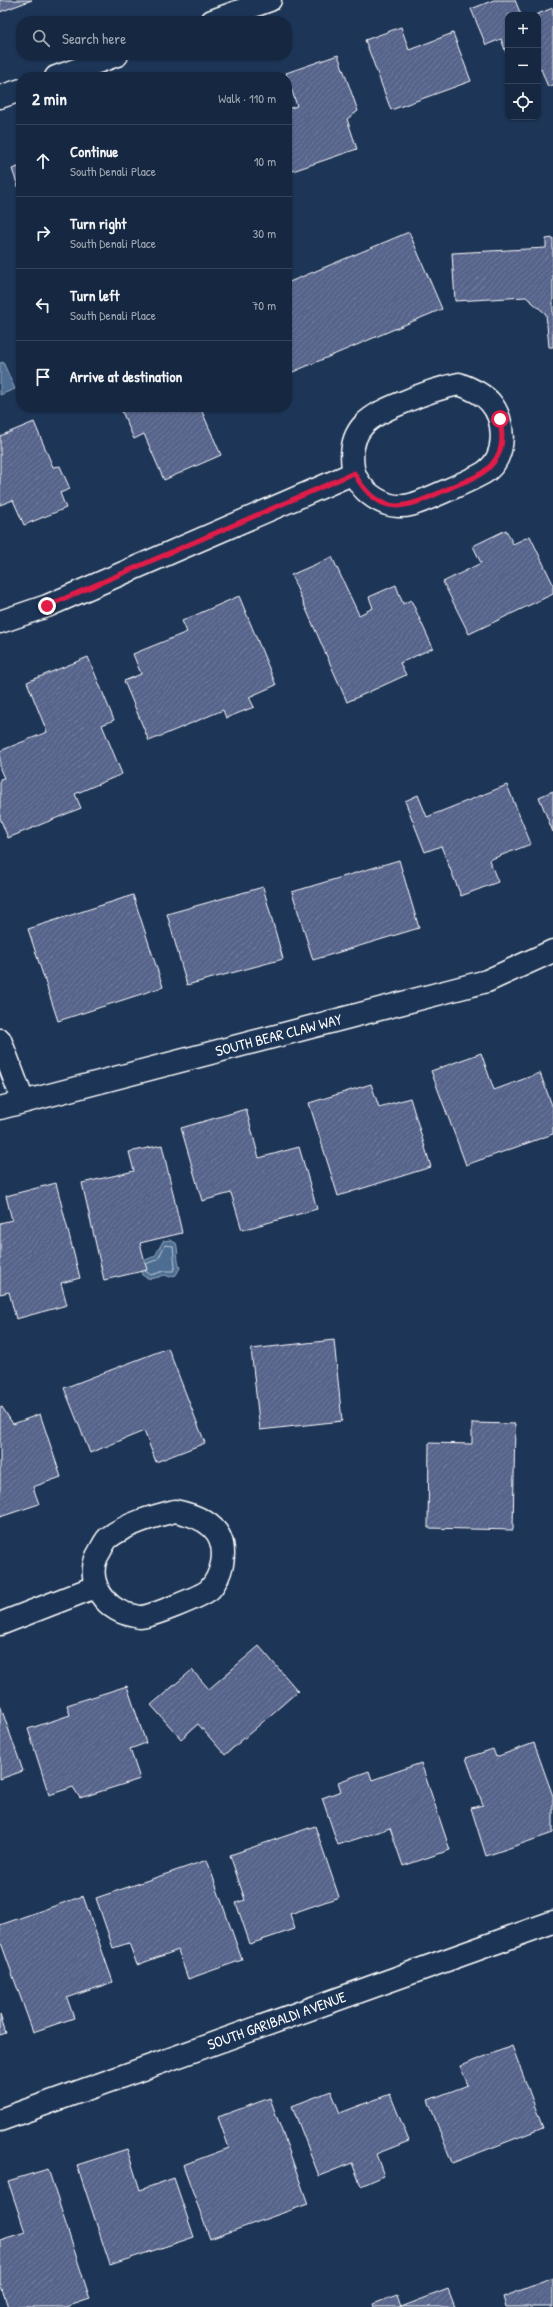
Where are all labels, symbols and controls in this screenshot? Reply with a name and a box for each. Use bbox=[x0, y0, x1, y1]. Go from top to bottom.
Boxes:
map controls bbox=[505, 12, 541, 120]
button: + bbox=[505, 12, 541, 48]
search box bbox=[16, 16, 292, 60]
icon: search bbox=[30, 27, 52, 49]
text: Search here bbox=[62, 28, 126, 49]
button: − bbox=[505, 48, 541, 84]
button: locate bbox=[505, 84, 541, 120]
text: 2 min bbox=[32, 87, 67, 110]
text: Walk · 110 m bbox=[218, 89, 276, 107]
text: Continue bbox=[70, 141, 118, 162]
icon: ahead bbox=[32, 150, 54, 172]
text: 10 m bbox=[254, 152, 276, 170]
text: South Denali Place bbox=[70, 162, 156, 180]
text: Turn right bbox=[70, 213, 126, 234]
icon: right bbox=[32, 222, 54, 244]
text: 30 m bbox=[253, 224, 276, 242]
text: South Denali Place bbox=[70, 234, 156, 252]
text: Turn left bbox=[70, 285, 120, 306]
icon: left bbox=[32, 294, 54, 316]
text: 70 m bbox=[252, 296, 276, 314]
text: South Denali Place bbox=[70, 306, 156, 324]
icon: arrive bbox=[32, 366, 54, 388]
text: Arrive at destination bbox=[70, 366, 182, 387]
route start bbox=[491, 410, 509, 428]
route end bbox=[38, 597, 56, 615]
street label: SOUTH BEAR CLAW WAY bbox=[213, 1008, 344, 1061]
street label: SOUTH GARIBALDI AVENUE bbox=[204, 1986, 349, 2055]

